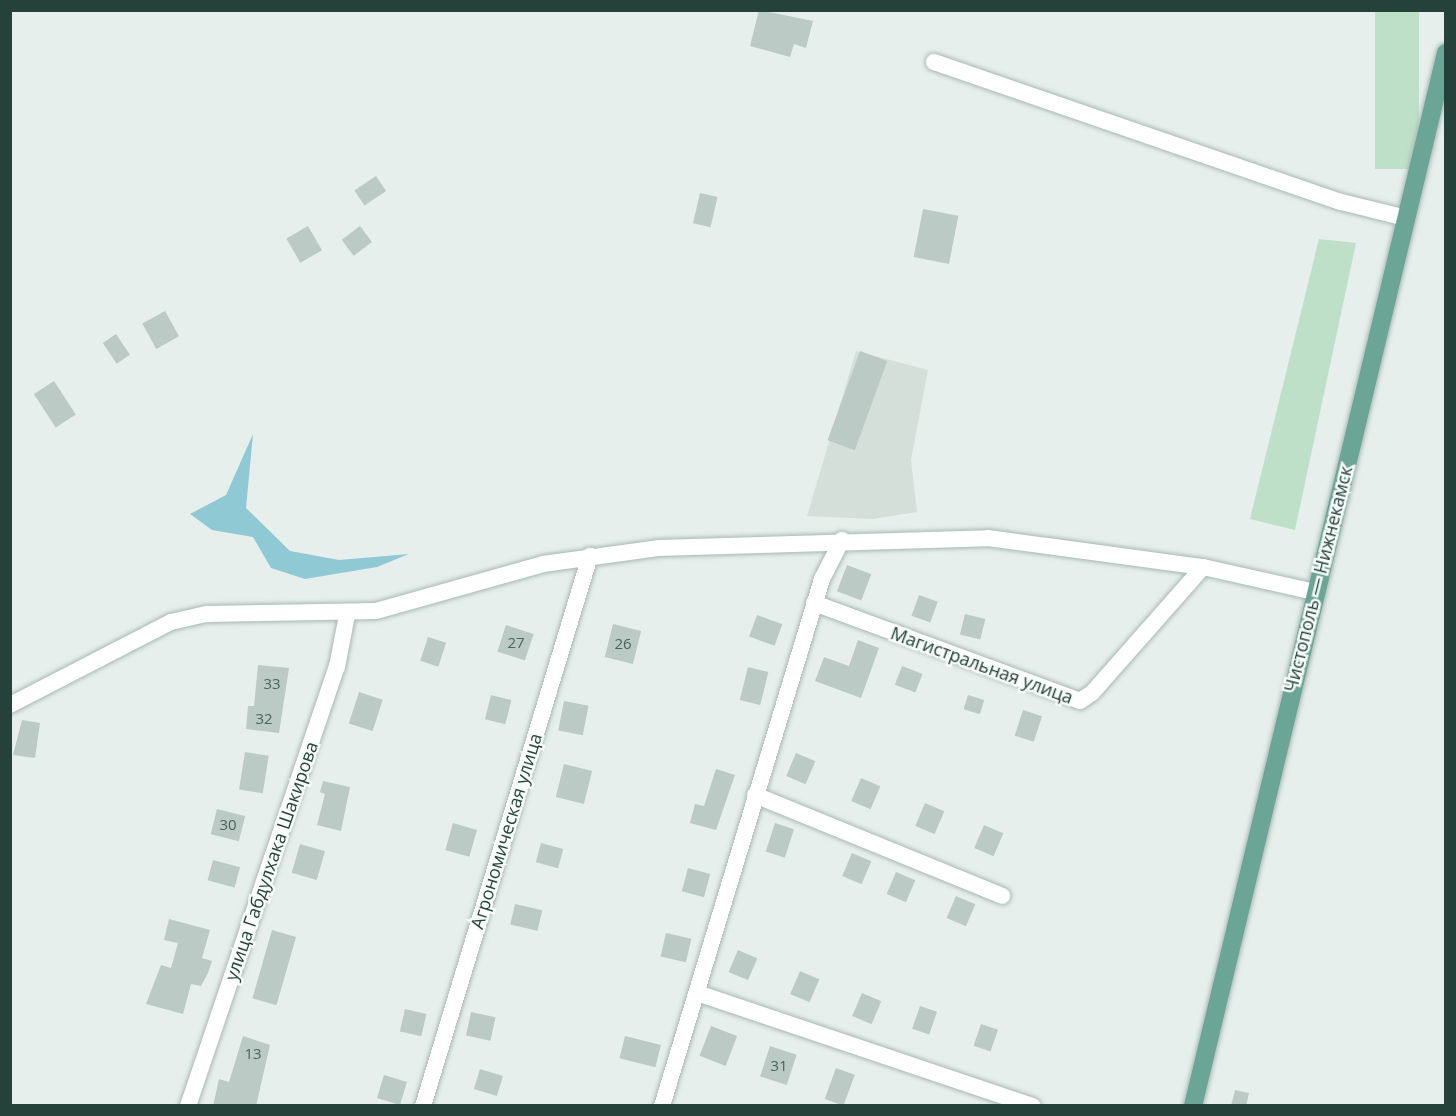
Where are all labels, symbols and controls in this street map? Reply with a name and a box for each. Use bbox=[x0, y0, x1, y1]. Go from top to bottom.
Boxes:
street label: Чистополь — Нижнекамск bbox=[1279, 464, 1357, 694]
street label: Магистральная улица bbox=[888, 622, 1076, 708]
house number: 27 bbox=[507, 634, 525, 652]
house number: 26 bbox=[614, 635, 632, 653]
house number: 33 bbox=[263, 675, 281, 693]
house number: 32 bbox=[255, 710, 273, 728]
street label: Агрономическая улица bbox=[466, 731, 546, 931]
street label: улица Габдулхака Шакирова bbox=[220, 739, 322, 983]
house number: 30 bbox=[219, 816, 237, 834]
house number: 13 bbox=[244, 1045, 262, 1063]
house number: 31 bbox=[770, 1057, 788, 1075]

